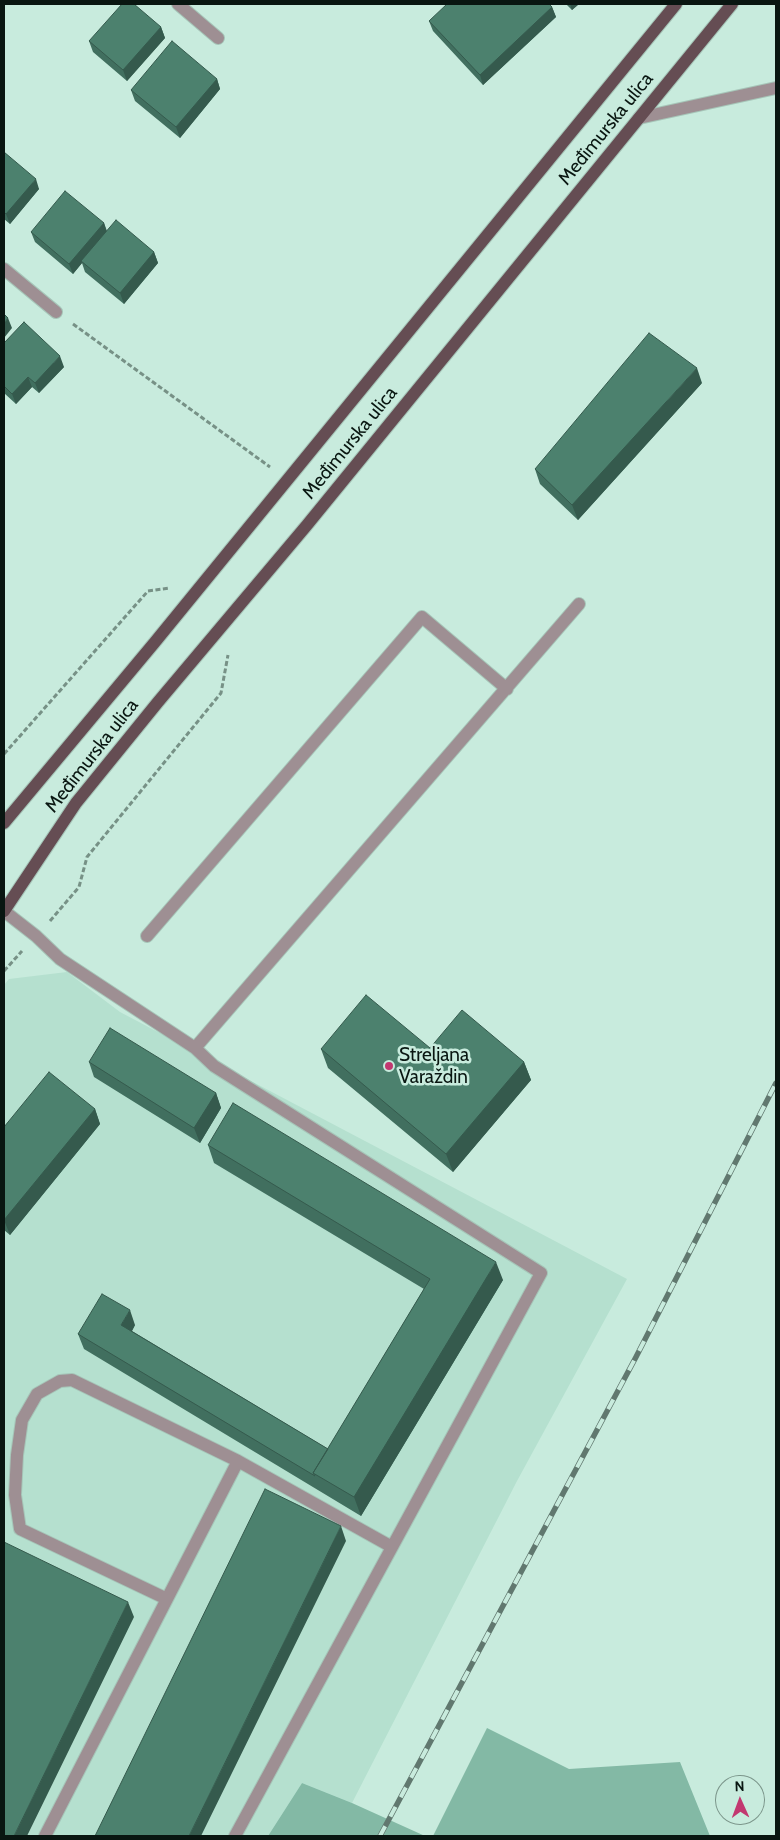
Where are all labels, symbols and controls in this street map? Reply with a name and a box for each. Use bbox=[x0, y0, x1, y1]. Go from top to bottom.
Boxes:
street label: Međimurska ulica bbox=[554, 68, 658, 190]
street label: Međimurska ulica bbox=[298, 382, 402, 504]
street label: Međimurska ulica bbox=[41, 695, 143, 817]
place label: Streljana Varaždin bbox=[399, 1044, 469, 1088]
marker: Streljana Varaždin bbox=[383, 1060, 395, 1072]
north arrow bbox=[715, 1775, 765, 1825]
text: N bbox=[734, 1777, 745, 1795]

